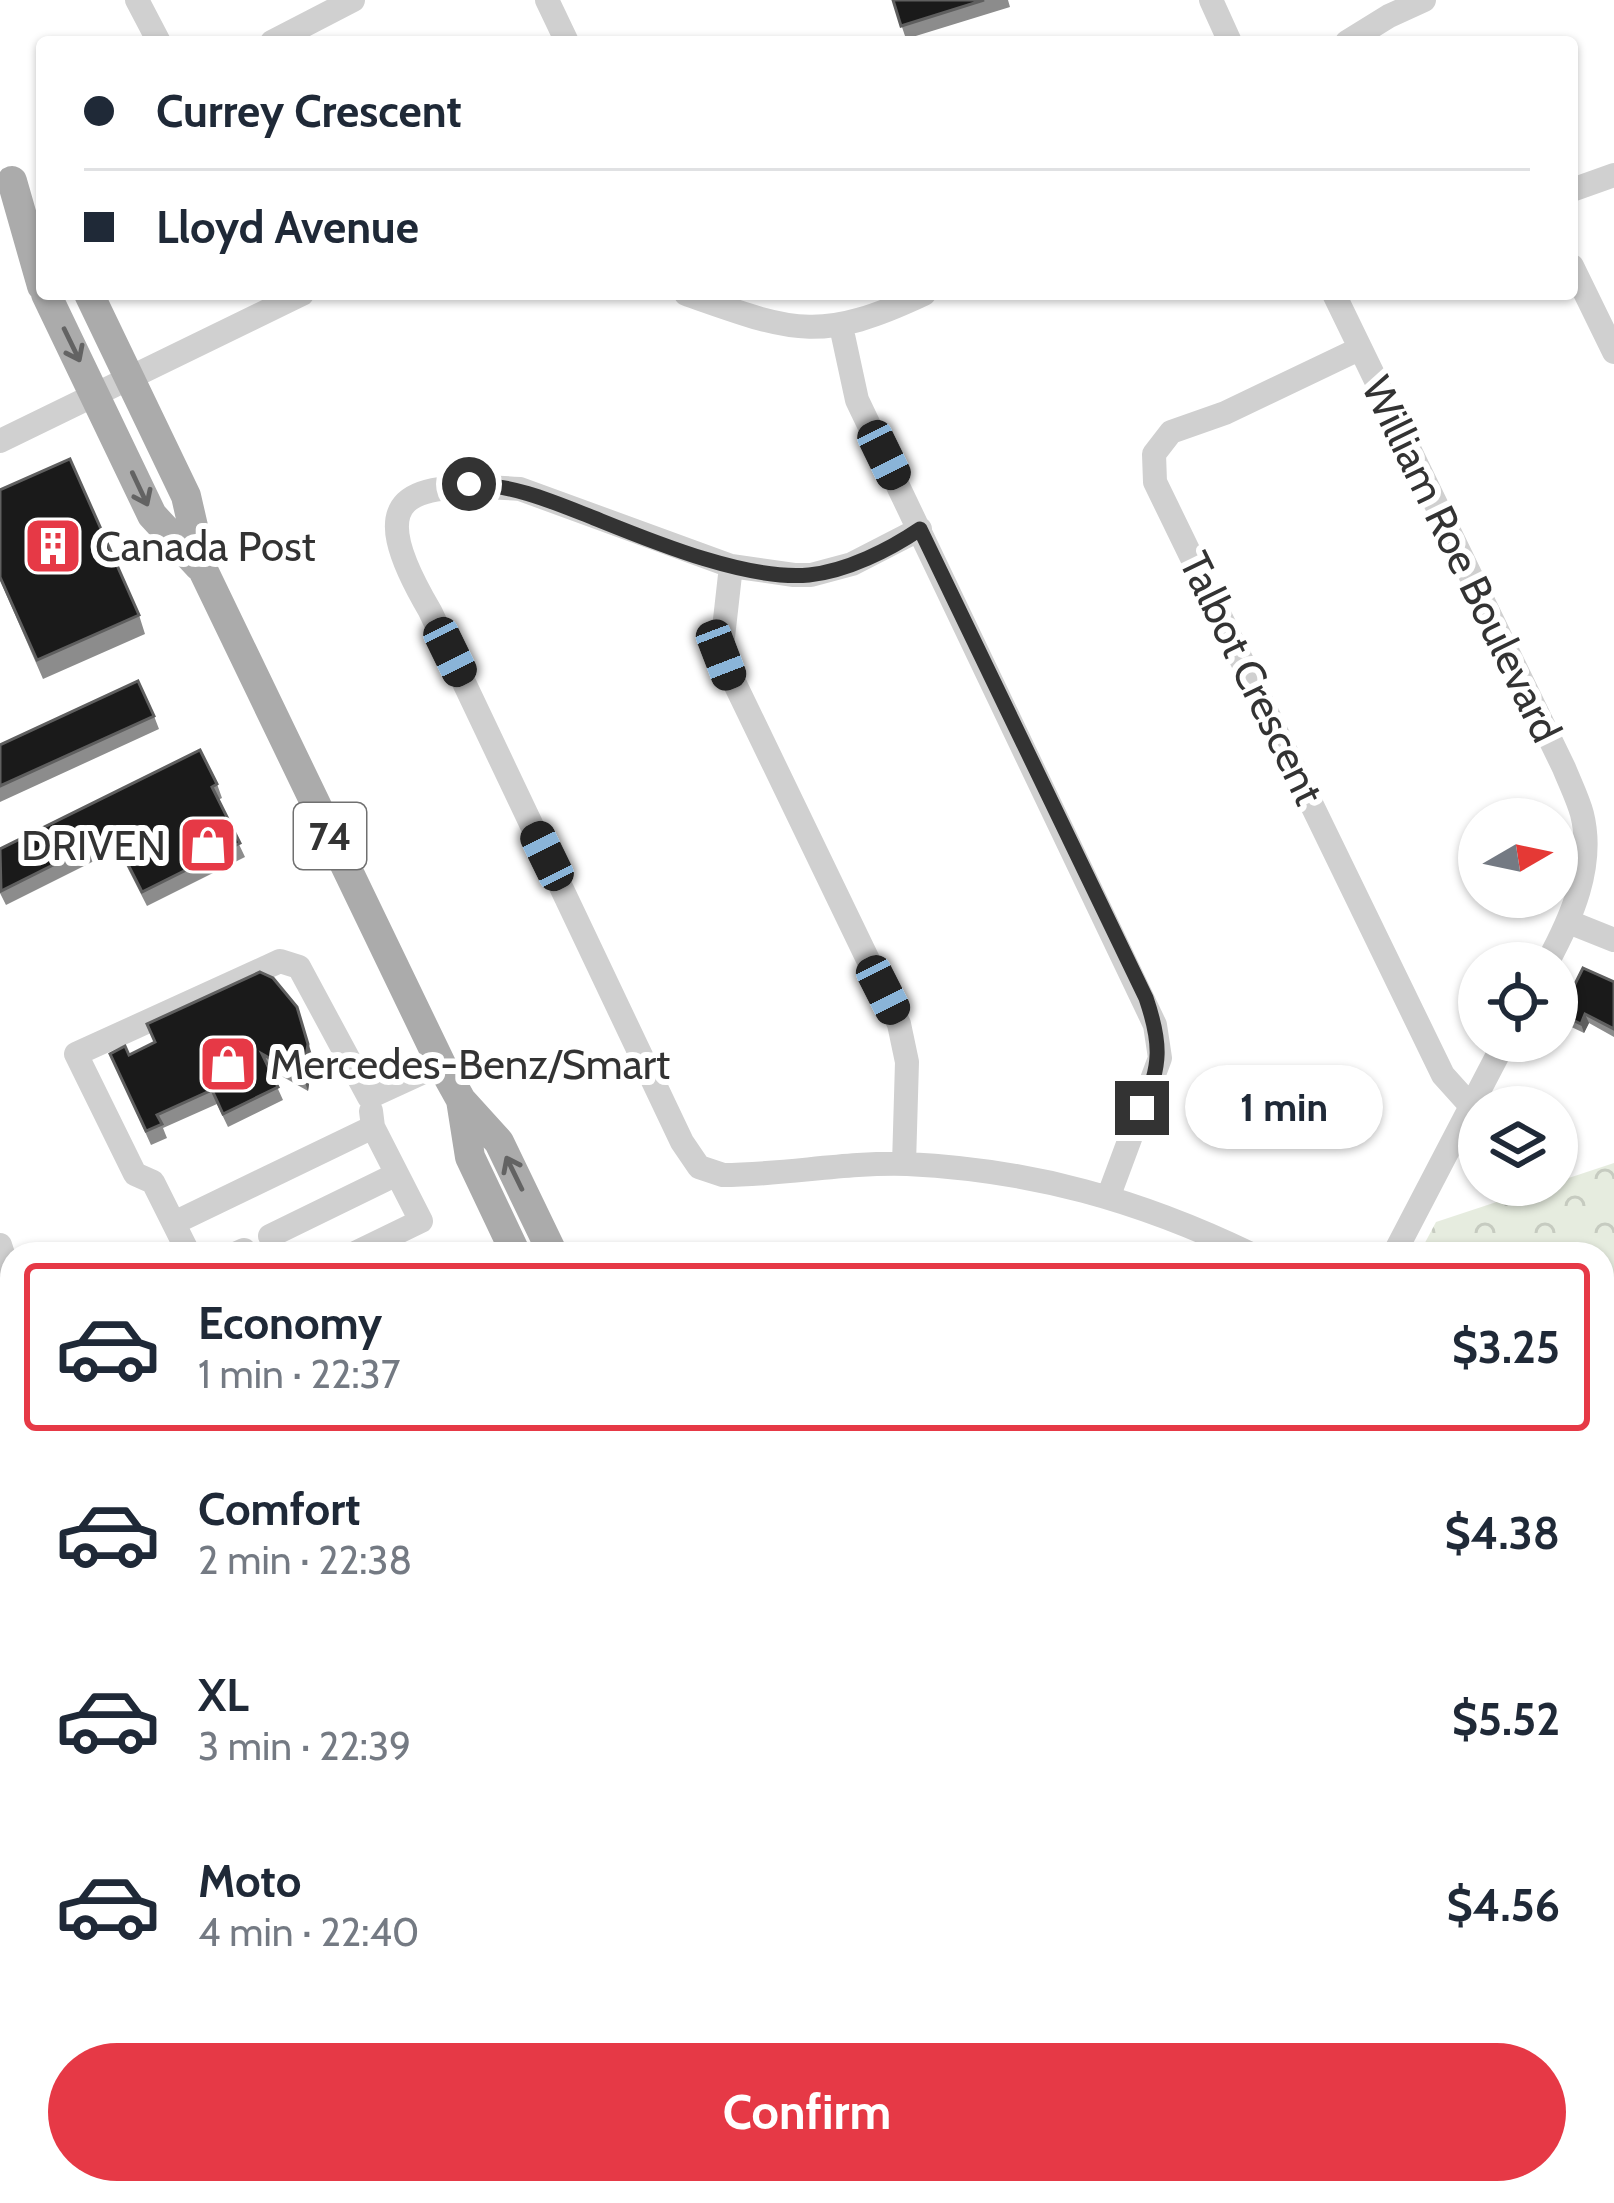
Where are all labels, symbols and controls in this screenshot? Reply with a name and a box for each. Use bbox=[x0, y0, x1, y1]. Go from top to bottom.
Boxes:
text: Currey Crescent bbox=[156, 84, 462, 138]
text: Lloyd Avenue bbox=[156, 200, 419, 254]
one-way arrow bbox=[61, 327, 84, 362]
street label: William Roe Boulevard bbox=[1351, 368, 1573, 750]
car bbox=[852, 415, 916, 495]
route start bbox=[442, 457, 496, 511]
one-way arrow bbox=[130, 470, 152, 506]
building icon: Canada Post bbox=[22, 515, 84, 577]
place label: Canada Post bbox=[95, 520, 316, 572]
street label: Talbot Crescent bbox=[1168, 543, 1336, 813]
car bbox=[418, 612, 482, 692]
car bbox=[691, 615, 751, 695]
north arrow bbox=[1458, 798, 1578, 918]
map controls bbox=[1458, 798, 1578, 1206]
road number: 74 bbox=[294, 803, 366, 869]
shop icon: DRIVEN bbox=[177, 814, 239, 876]
car bbox=[515, 816, 579, 896]
place label: DRIVEN bbox=[21, 819, 166, 871]
button: locate bbox=[1458, 942, 1578, 1062]
car bbox=[851, 950, 915, 1030]
shop icon: Mercedes-Benz/Smart bbox=[197, 1033, 259, 1095]
place label: Mercedes-Benz/Smart bbox=[270, 1038, 670, 1090]
callout: 1 min bbox=[1184, 1066, 1382, 1150]
route end bbox=[1115, 1081, 1169, 1135]
text: 1 min bbox=[1240, 1083, 1328, 1131]
button: layers bbox=[1458, 1086, 1578, 1206]
one-way arrow bbox=[502, 1156, 524, 1192]
icon: car bbox=[54, 1293, 162, 1401]
text: Economy bbox=[198, 1296, 382, 1350]
text: $3.25 bbox=[1452, 1320, 1560, 1374]
text: 1 min · 22:37 bbox=[198, 1350, 400, 1398]
icon: car bbox=[54, 1479, 162, 1587]
text: Comfort bbox=[198, 1482, 361, 1536]
text: $4.38 bbox=[1445, 1506, 1560, 1560]
text: 2 min · 22:38 bbox=[198, 1536, 412, 1584]
icon: car bbox=[54, 1665, 162, 1773]
text: XL bbox=[198, 1668, 249, 1722]
text: $5.52 bbox=[1452, 1692, 1560, 1746]
text: 3 min · 22:39 bbox=[198, 1722, 411, 1770]
icon: car bbox=[54, 1851, 162, 1959]
text: Moto bbox=[198, 1854, 301, 1908]
text: $4.56 bbox=[1447, 1878, 1560, 1932]
text: 4 min · 22:40 bbox=[198, 1908, 419, 1956]
button: Confirm bbox=[48, 2043, 1566, 2181]

